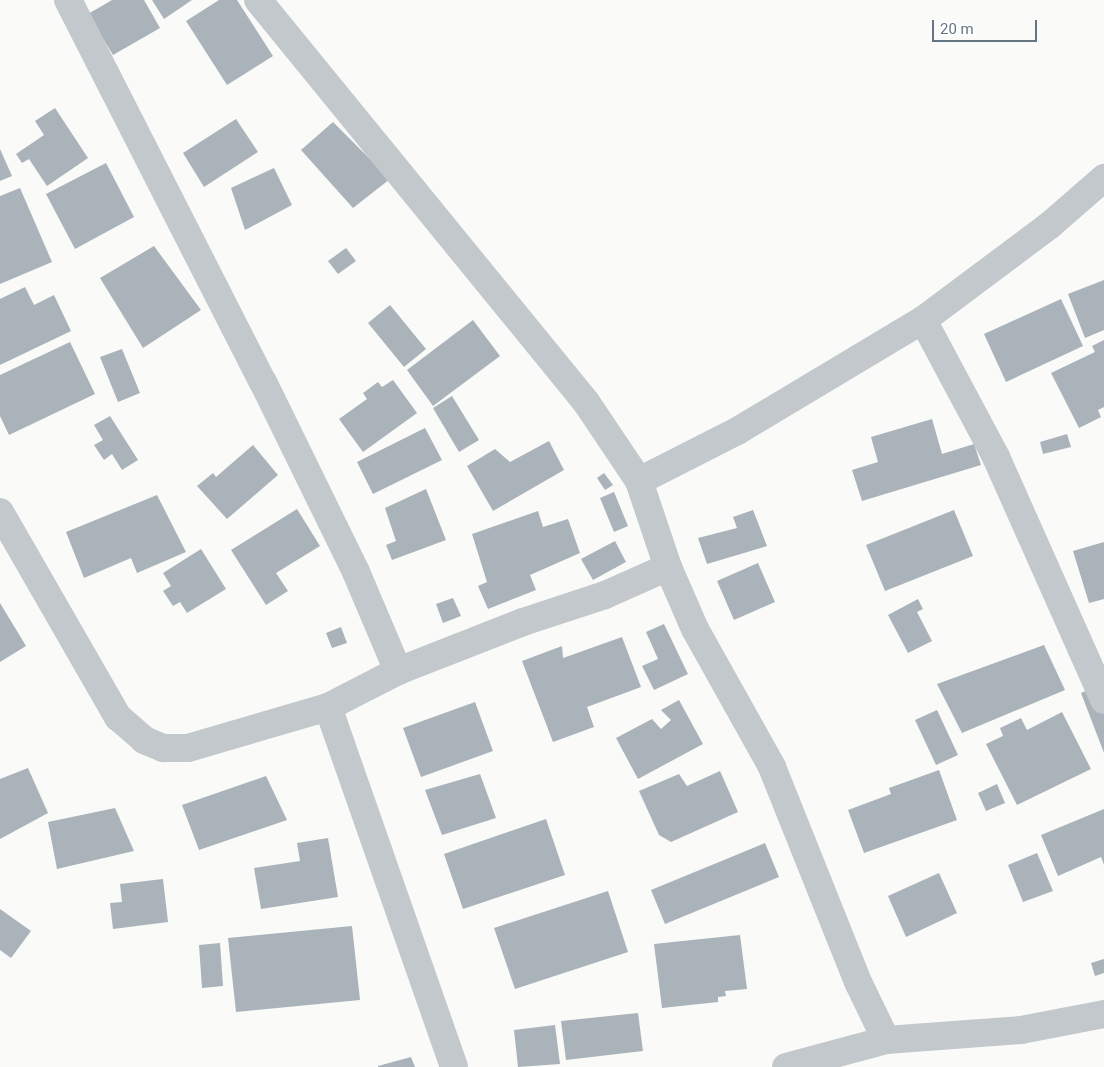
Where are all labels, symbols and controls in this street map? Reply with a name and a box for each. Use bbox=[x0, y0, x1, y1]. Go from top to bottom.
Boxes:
scale bar bbox=[934, 10, 1039, 42]
text: 20 m bbox=[940, 20, 974, 38]

